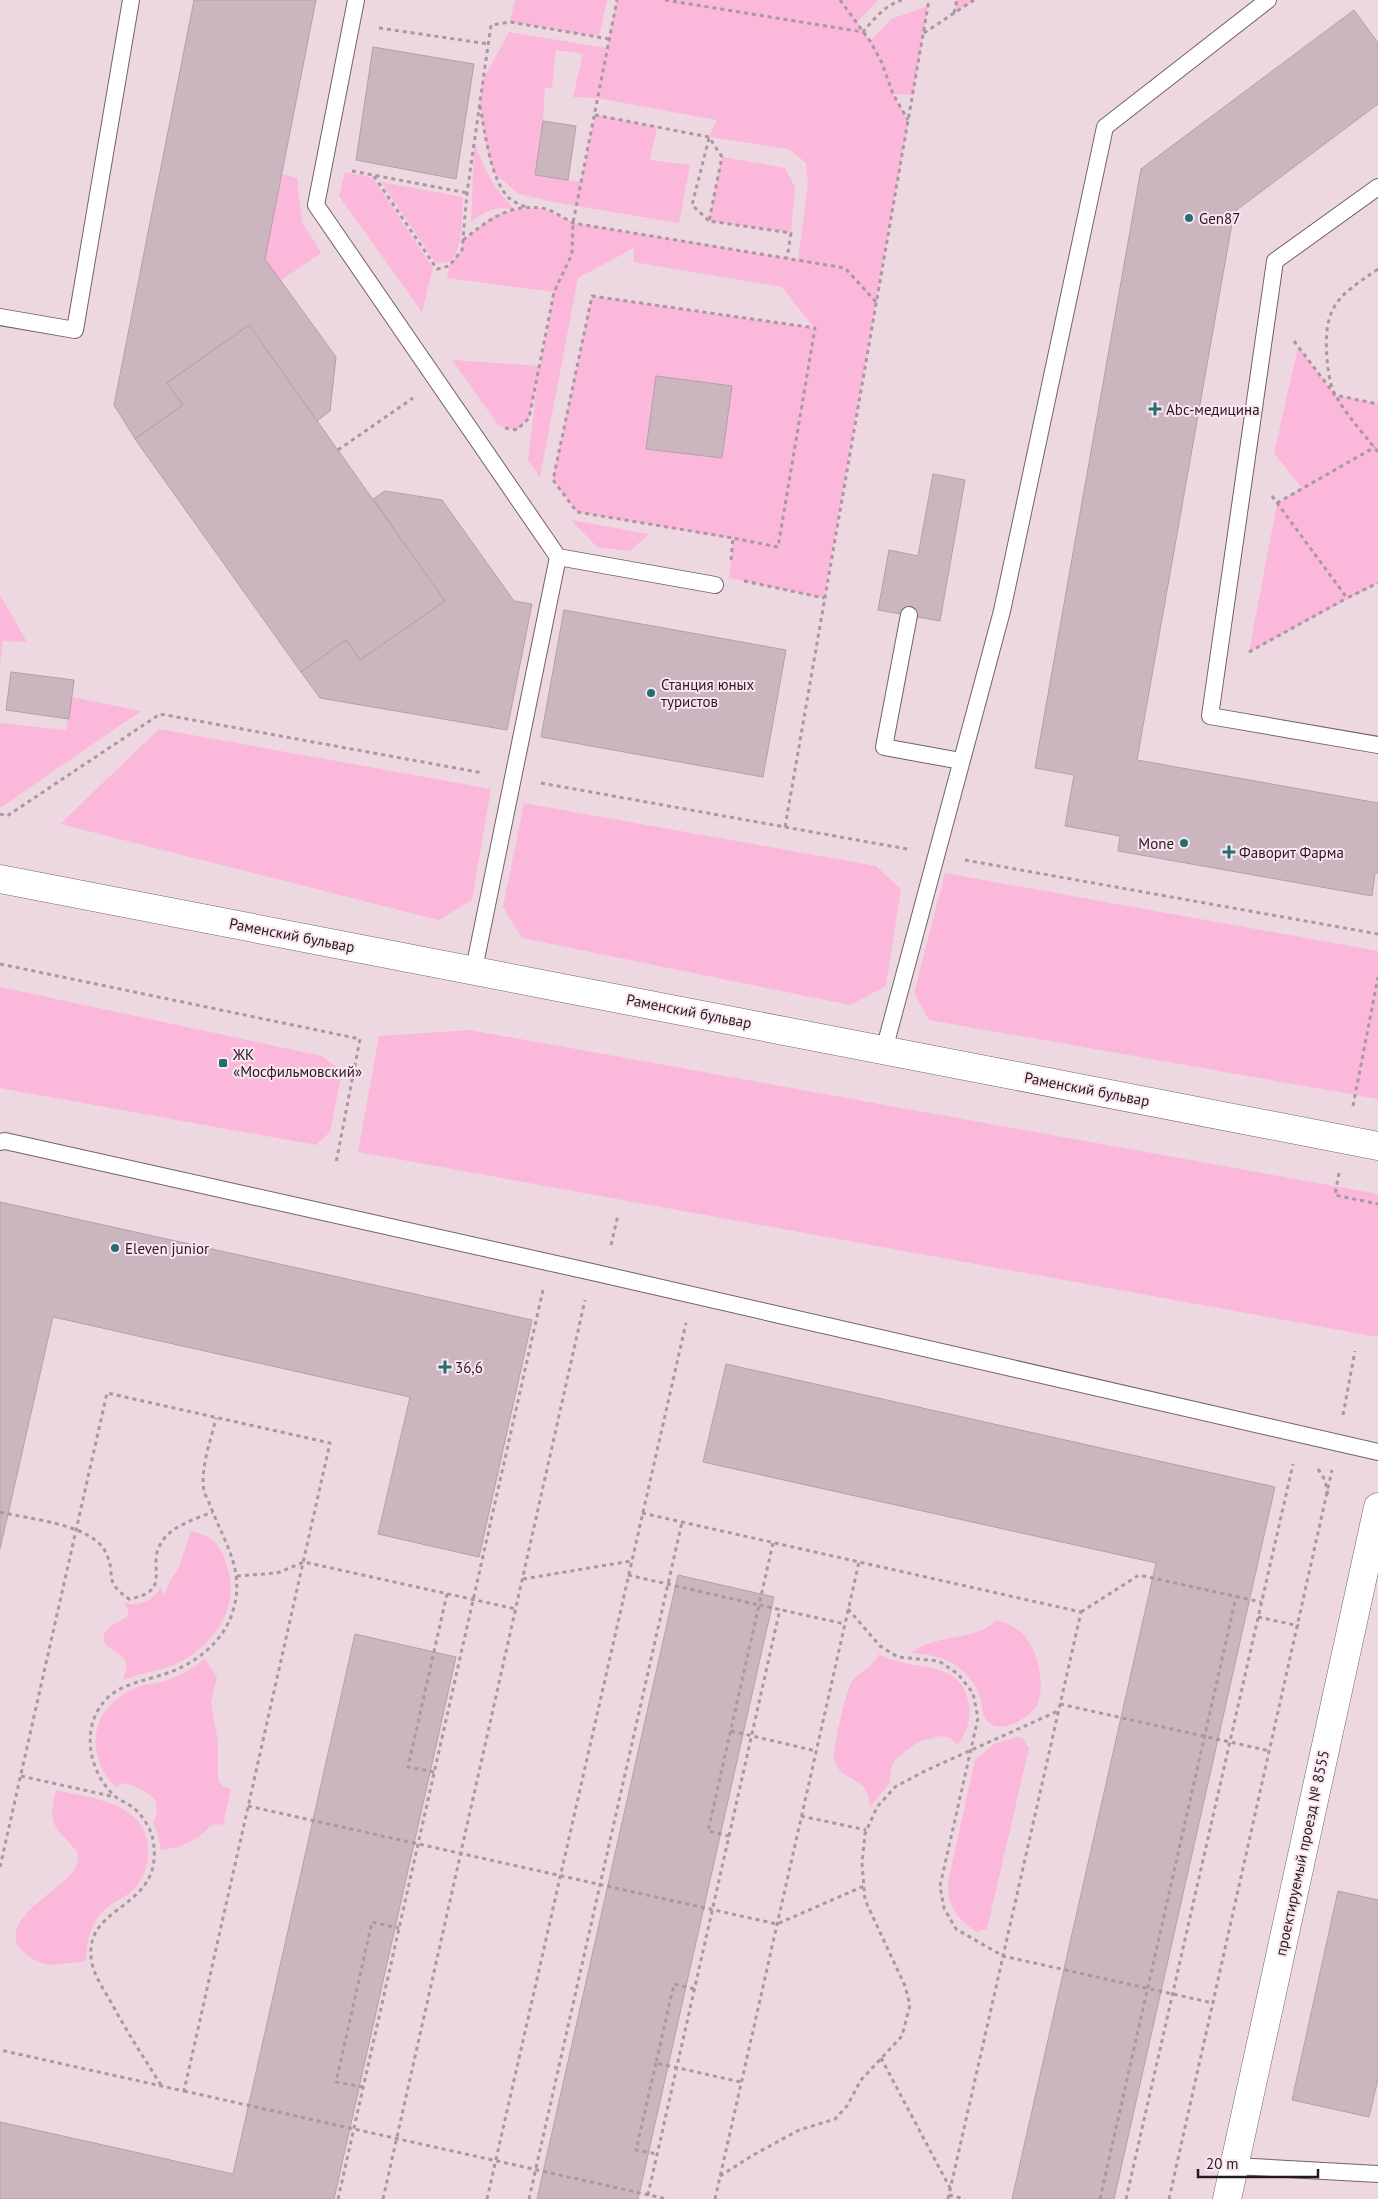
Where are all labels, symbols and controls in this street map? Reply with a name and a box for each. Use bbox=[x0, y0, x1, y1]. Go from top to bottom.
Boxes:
place label: Gen87 bbox=[1199, 209, 1240, 228]
marker: Gen87 bbox=[1183, 212, 1195, 224]
place label: Abc-медицина bbox=[1166, 400, 1260, 419]
marker: Abc-медицина bbox=[1148, 402, 1162, 416]
place label: Станция юных туристов bbox=[661, 675, 754, 711]
marker: Станция юных туристов bbox=[645, 687, 657, 699]
place label: Mone bbox=[1138, 834, 1174, 853]
marker: Mone bbox=[1178, 837, 1190, 849]
place label: Фаворит Фарма bbox=[1239, 843, 1344, 862]
marker: Фаворит Фарма bbox=[1223, 846, 1235, 858]
street label: Раменский бульвар bbox=[228, 914, 356, 956]
street label: Раменский бульвар bbox=[625, 990, 753, 1032]
place label: ЖК «Мосфильмовский» bbox=[232, 1045, 362, 1081]
marker: ЖК «Мосфильмовский» bbox=[217, 1057, 229, 1069]
street label: Раменский бульвар bbox=[1023, 1068, 1151, 1110]
place label: Eleven junior bbox=[125, 1239, 209, 1258]
marker: Eleven junior bbox=[109, 1242, 121, 1254]
place label: 36,6 bbox=[455, 1358, 483, 1377]
marker: 36,6 bbox=[439, 1361, 451, 1373]
street label: проектируемый проезд № 8555 bbox=[1271, 1748, 1333, 1958]
scale bar bbox=[1198, 2146, 1318, 2178]
text: 20 m bbox=[1206, 2154, 1239, 2173]

